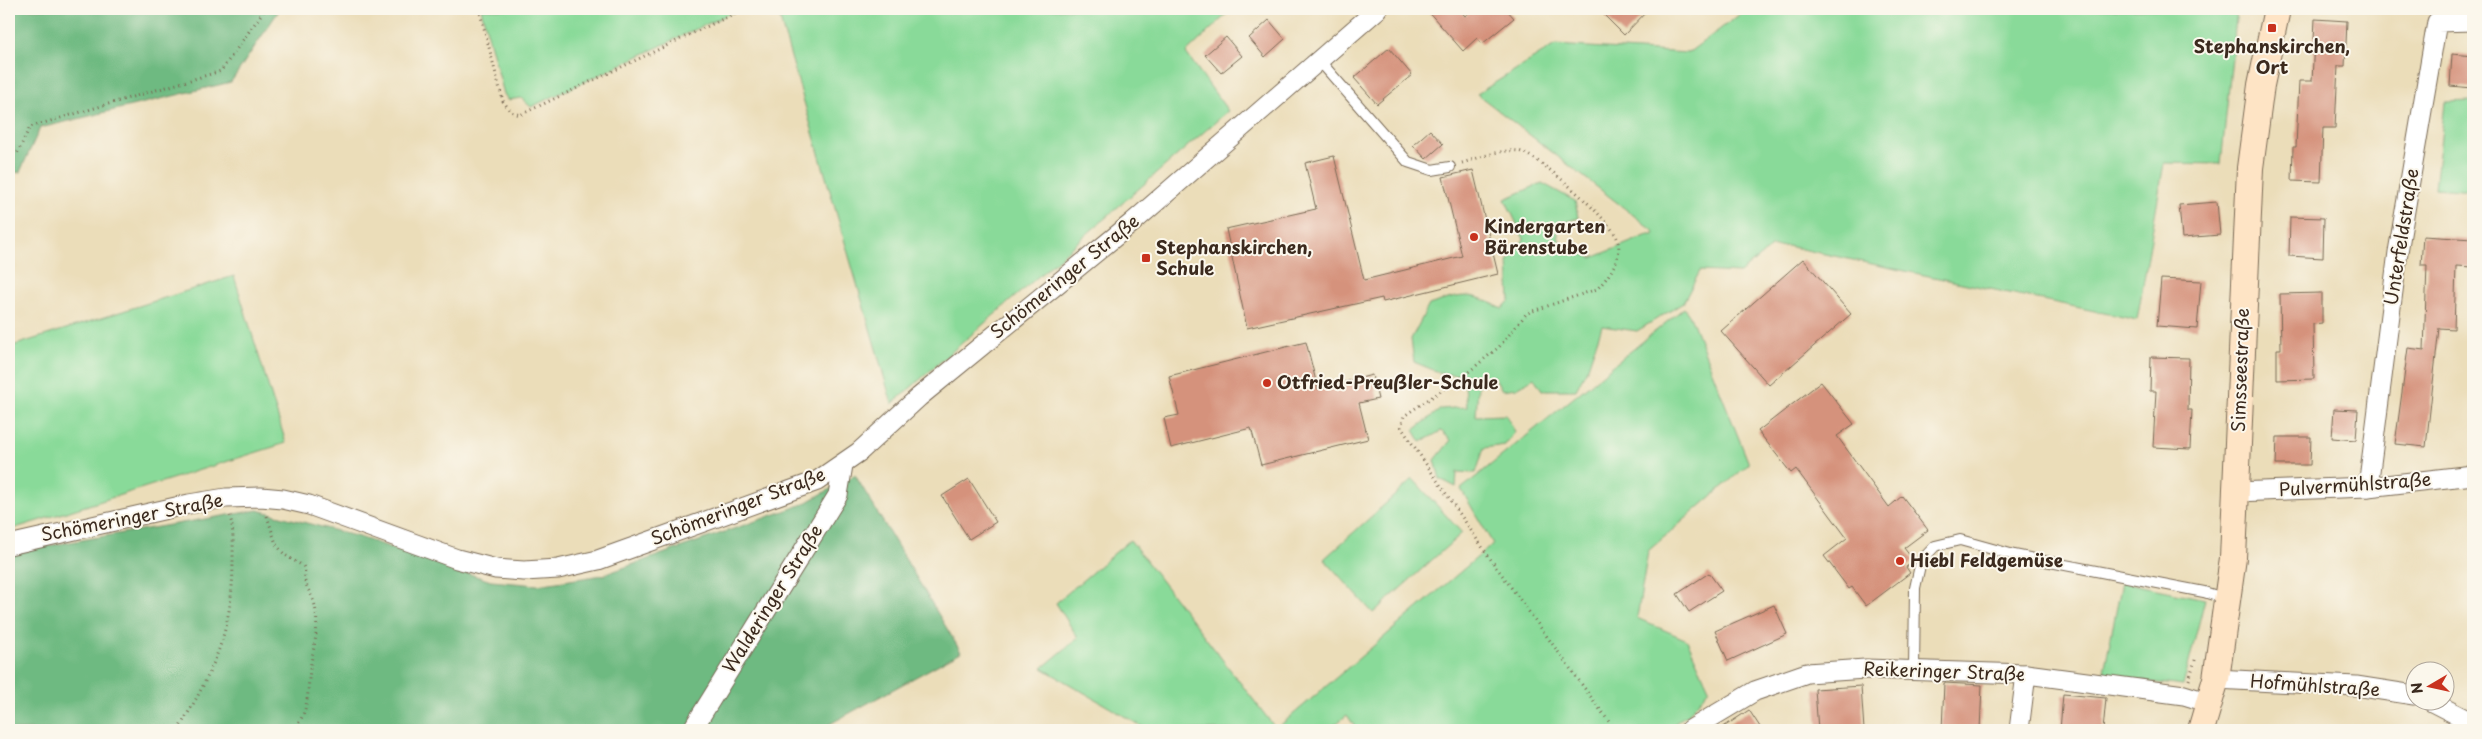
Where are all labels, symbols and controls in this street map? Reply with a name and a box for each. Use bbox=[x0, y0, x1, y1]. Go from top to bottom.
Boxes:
marker: Stephanskirchen, Ort bbox=[2266, 22, 2278, 34]
place label: Stephanskirchen, Ort bbox=[2194, 32, 2350, 80]
street label: Unterfeldstraße bbox=[2376, 166, 2425, 307]
street label: Schömeringer Straße bbox=[984, 207, 1144, 345]
place label: Kindergarten Bärenstube bbox=[1484, 212, 1605, 260]
marker: Kindergarten Bärenstube bbox=[1468, 231, 1480, 243]
place label: Stephanskirchen, Schule bbox=[1156, 233, 1312, 281]
marker: Stephanskirchen, Schule bbox=[1140, 252, 1152, 264]
street label: Simsseestraße bbox=[2224, 308, 2255, 432]
place label: Otfried-Preußler-Schule bbox=[1277, 368, 1498, 395]
marker: Otfried-Preußler-Schule bbox=[1261, 377, 1273, 389]
street label: Schömeringer Straße bbox=[646, 460, 829, 551]
street label: Pulvermühlstraße bbox=[2278, 465, 2432, 502]
street label: Schömeringer Straße bbox=[38, 486, 225, 547]
street label: Walderinger Straße bbox=[715, 519, 828, 678]
place label: Hiebl Feldgemüse bbox=[1910, 546, 2063, 573]
marker: Hiebl Feldgemüse bbox=[1894, 555, 1906, 567]
street label: Reikeringer Straße bbox=[1863, 654, 2025, 687]
north arrow bbox=[2404, 662, 2454, 712]
street label: Hofmühlstraße bbox=[2249, 667, 2381, 703]
text: N bbox=[2405, 681, 2428, 695]

